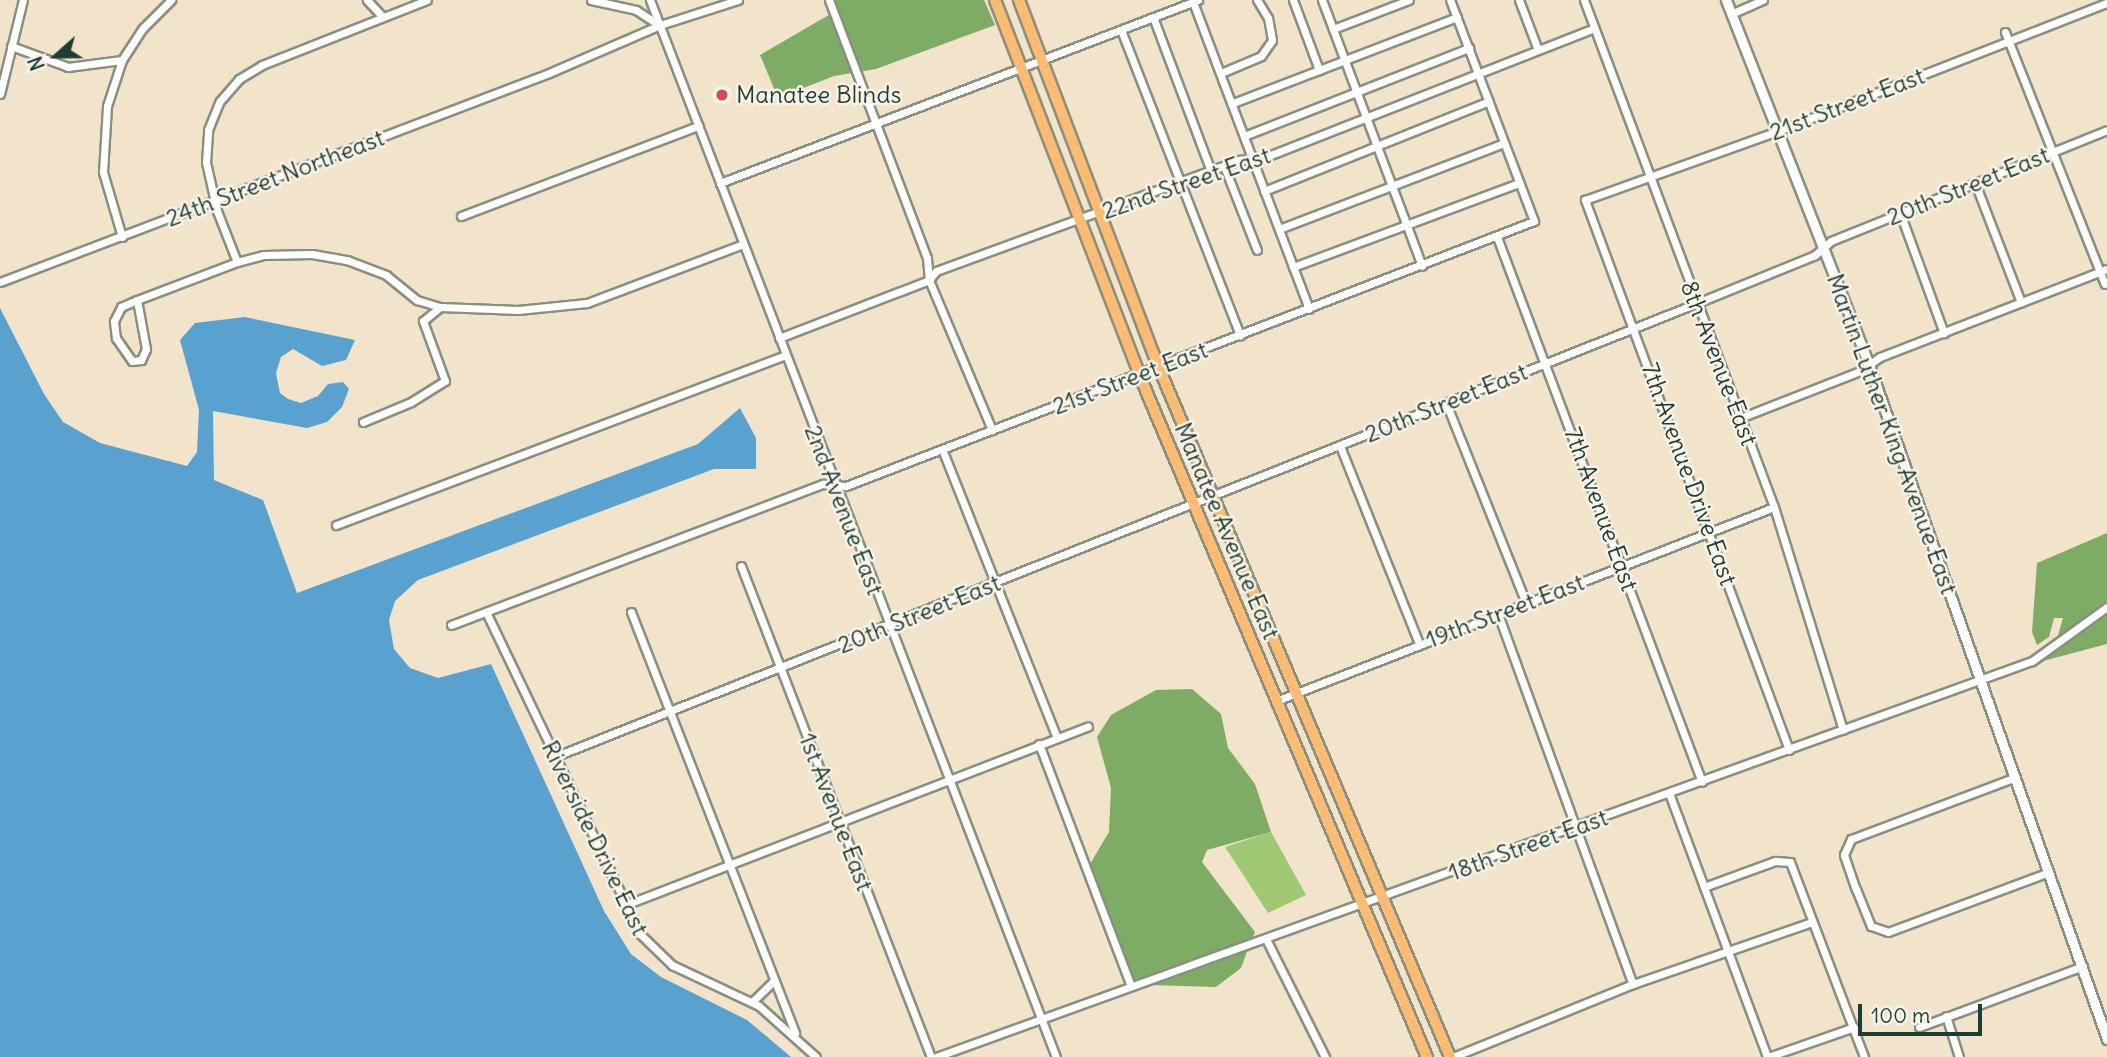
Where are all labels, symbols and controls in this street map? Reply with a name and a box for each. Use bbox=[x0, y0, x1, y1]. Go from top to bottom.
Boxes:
north arrow bbox=[21, 21, 91, 91]
text: N bbox=[23, 53, 50, 74]
street label: 21st Street East bbox=[1765, 61, 1929, 147]
place label: Manatee Blinds bbox=[736, 81, 901, 109]
marker: Manatee Blinds bbox=[714, 87, 730, 103]
street label: 24th Street Northeast bbox=[162, 123, 388, 233]
street label: 20th Street East bbox=[1882, 140, 2054, 232]
street label: 22nd Street East bbox=[1098, 141, 1274, 225]
street label: Martin Luther King Avenue East bbox=[1821, 270, 1963, 598]
street label: 8th Avenue East bbox=[1674, 277, 1764, 449]
street label: 21st Street East bbox=[1048, 335, 1212, 421]
street label: 20th Street East bbox=[1360, 357, 1532, 449]
street label: 7th Avenue Drive East bbox=[1635, 359, 1743, 589]
street label: Manatee Avenue East bbox=[1168, 418, 1286, 644]
street label: 2nd Avenue East bbox=[798, 421, 890, 599]
street label: 7th Avenue East bbox=[1558, 423, 1644, 595]
street label: 20th Street East bbox=[833, 568, 1005, 660]
street label: 19th Street East bbox=[1422, 568, 1588, 654]
street label: 1st Avenue East bbox=[793, 729, 879, 895]
street label: Riverside Drive East bbox=[535, 736, 655, 940]
street label: 18th Street East bbox=[1445, 803, 1611, 887]
scale bar bbox=[1862, 990, 1986, 1034]
text: 100 m bbox=[1871, 1002, 1930, 1029]

